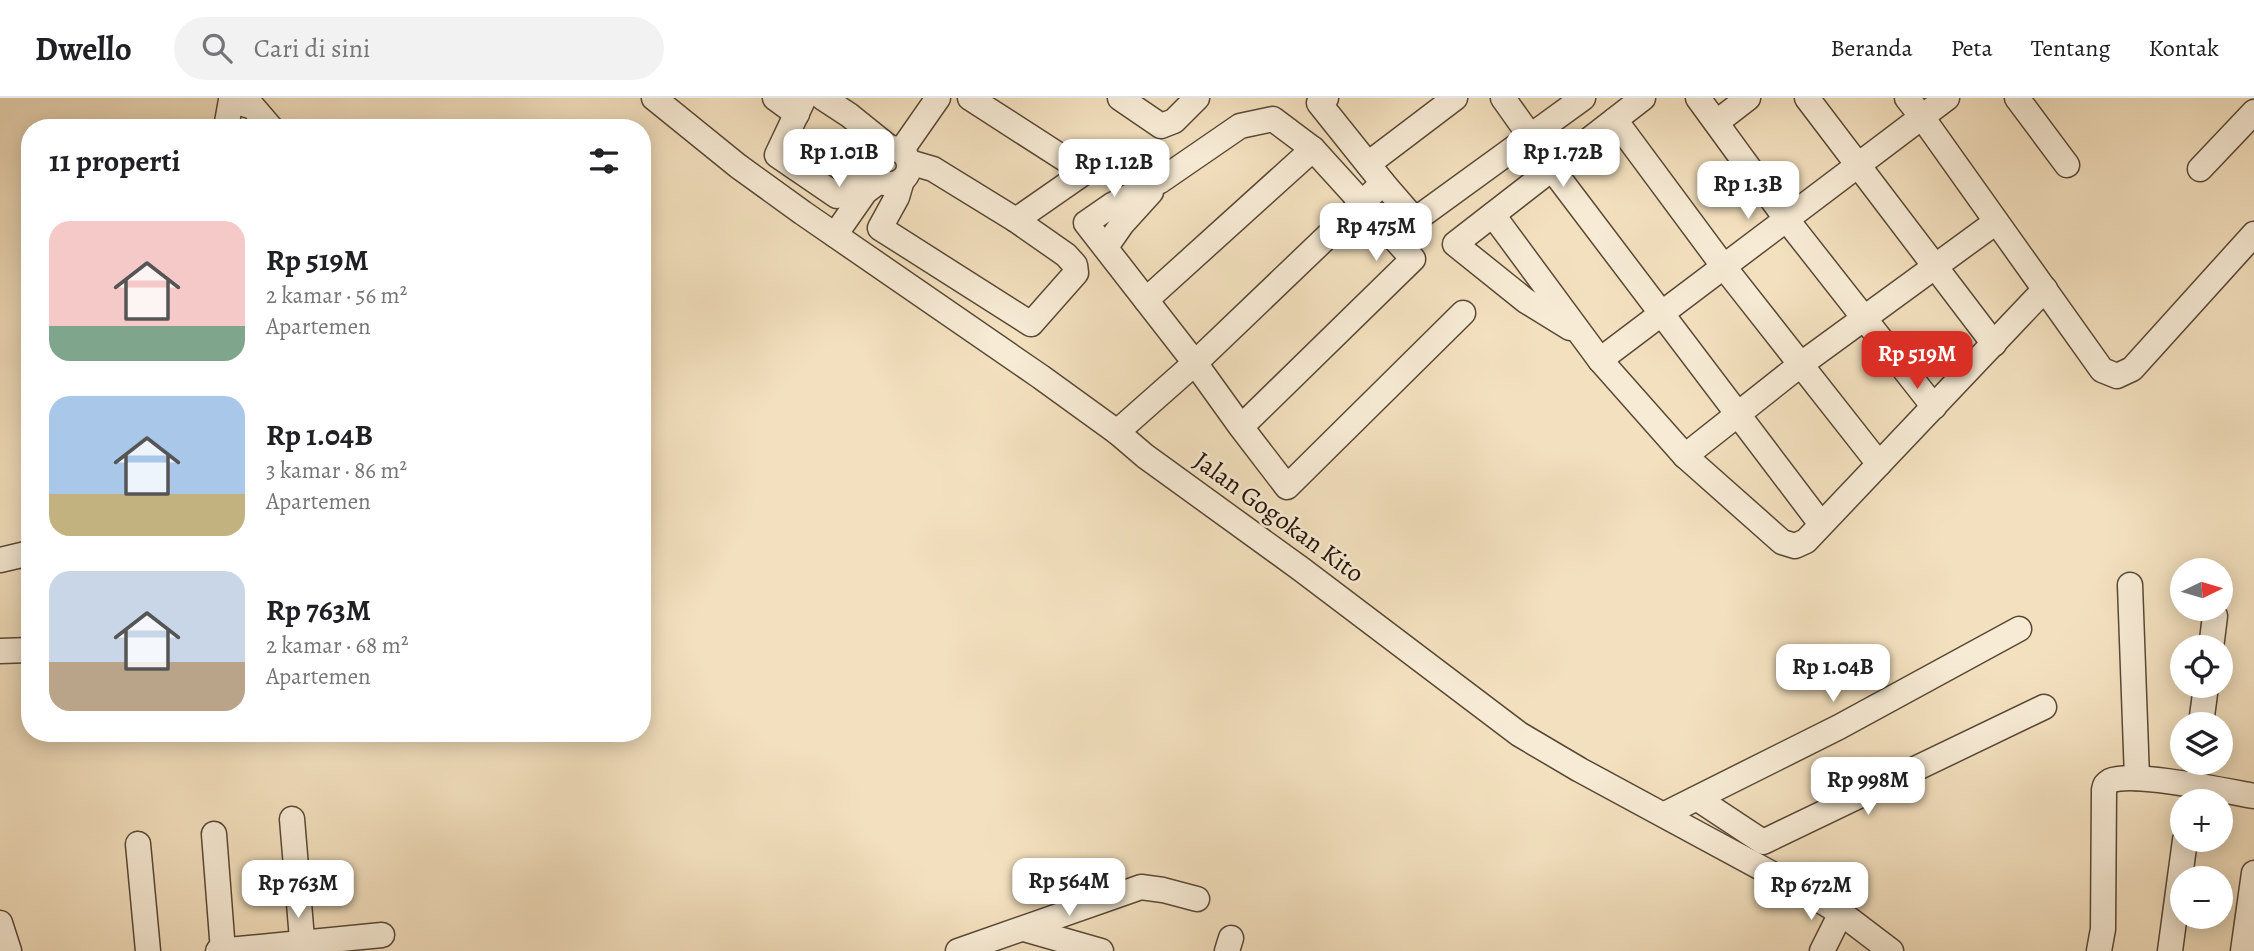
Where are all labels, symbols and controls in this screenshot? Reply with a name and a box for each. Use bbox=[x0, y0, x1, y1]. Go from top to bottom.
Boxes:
search box bbox=[174, 17, 664, 80]
text: Dwello bbox=[35, 26, 132, 71]
icon: search bbox=[198, 29, 236, 67]
text: Cari di sini bbox=[254, 31, 370, 66]
text: Beranda bbox=[1830, 32, 1913, 64]
text: Peta bbox=[1951, 32, 1993, 64]
text: Tentang bbox=[2031, 32, 2111, 64]
text: Kontak bbox=[2149, 32, 2219, 64]
pin: Rp 1.01B bbox=[767, 130, 911, 189]
pin: Rp 1.72B bbox=[1491, 130, 1635, 189]
text: Rp 1.01B bbox=[799, 136, 879, 167]
text: Rp 1.72B bbox=[1523, 136, 1603, 167]
pin: Rp 1.12B bbox=[1042, 140, 1186, 199]
text: 11 properti bbox=[49, 141, 180, 181]
icon: filters bbox=[585, 142, 623, 180]
text: Rp 1.12B bbox=[1075, 146, 1153, 177]
pin: Rp 1.3B bbox=[1683, 162, 1813, 221]
text: Rp 1.3B bbox=[1713, 168, 1783, 199]
pin: Rp 475M bbox=[1311, 204, 1441, 263]
text: Rp 475M bbox=[1336, 210, 1416, 241]
text: Rp 519M bbox=[266, 240, 369, 280]
icon: home bbox=[105, 249, 189, 333]
text: 2 kamar · 56 m² bbox=[266, 280, 407, 311]
text: Apartemen bbox=[266, 311, 371, 342]
pin: Rp 519M bbox=[1852, 331, 1982, 391]
text: Rp 519M bbox=[1878, 338, 1956, 369]
text: Rp 1.04B bbox=[266, 415, 373, 455]
icon: home bbox=[105, 424, 189, 508]
street label: Jalan Gogokan Kito bbox=[1187, 443, 1371, 591]
text: 3 kamar · 86 m² bbox=[266, 455, 407, 486]
text: Apartemen bbox=[266, 486, 371, 517]
north arrow bbox=[2170, 558, 2233, 621]
map controls bbox=[2170, 558, 2233, 929]
text: Rp 763M bbox=[266, 590, 371, 630]
icon: home bbox=[105, 599, 189, 683]
text: 2 kamar · 68 m² bbox=[266, 630, 409, 661]
button: locate bbox=[2170, 635, 2233, 698]
pin: Rp 1.04B bbox=[1761, 644, 1905, 704]
text: Rp 1.04B bbox=[1792, 651, 1874, 682]
text: Apartemen bbox=[266, 661, 371, 692]
button: layers bbox=[2170, 712, 2233, 775]
pin: Rp 998M bbox=[1803, 758, 1933, 817]
text: Rp 998M bbox=[1827, 764, 1909, 795]
button: + bbox=[2170, 789, 2233, 852]
pin: Rp 564M bbox=[1004, 858, 1134, 918]
pin: Rp 763M bbox=[233, 860, 363, 920]
pin: Rp 672M bbox=[1746, 862, 1876, 922]
text: Rp 564M bbox=[1028, 865, 1110, 896]
button: − bbox=[2170, 866, 2233, 929]
text: Rp 763M bbox=[258, 867, 338, 898]
text: Rp 672M bbox=[1770, 869, 1852, 900]

